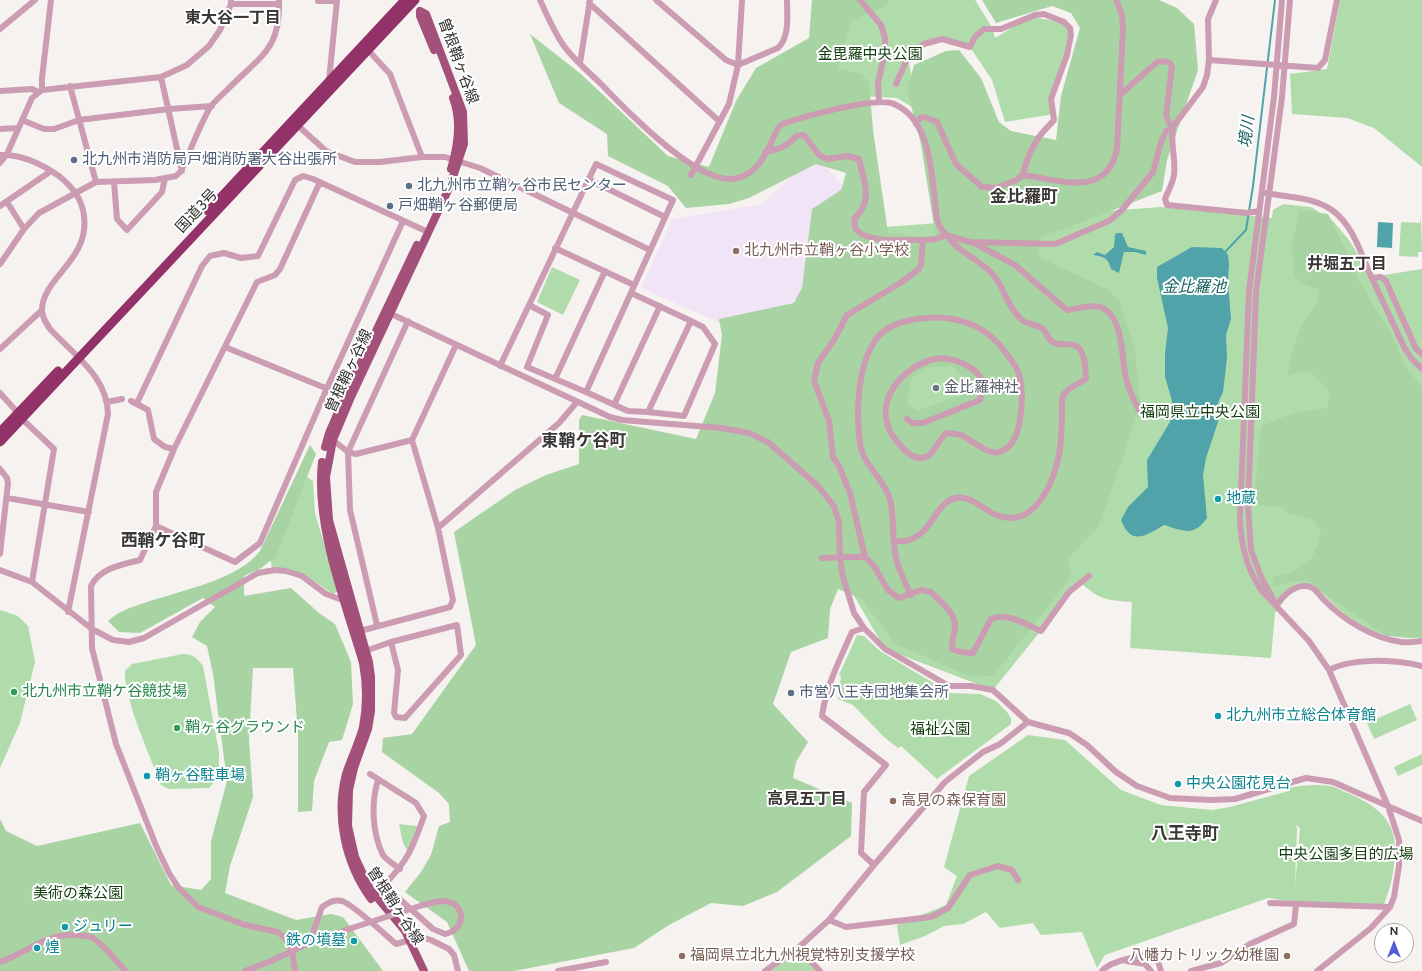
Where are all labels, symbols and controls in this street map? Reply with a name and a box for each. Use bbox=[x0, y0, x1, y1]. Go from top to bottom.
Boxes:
district label: 東大谷一丁目 bbox=[185, 8, 281, 28]
street label: 曽根鞘ヶ谷線 bbox=[434, 16, 482, 106]
park label: 金毘羅中央公園 bbox=[818, 46, 922, 64]
water label: 境川 bbox=[1236, 115, 1258, 149]
place label: 北九州市消防局戸畑消防署大谷出張所 bbox=[82, 151, 337, 169]
marker: 北九州市消防局戸畑消防署大谷出張所 bbox=[69, 155, 79, 165]
place label: 北九州市立鞘ヶ谷市民センター bbox=[417, 177, 627, 195]
marker: 北九州市立鞘ヶ谷市民センター bbox=[404, 181, 414, 191]
street label: 国道3号 bbox=[172, 185, 222, 237]
district label: 金比羅町 bbox=[990, 187, 1058, 207]
place label: 戸畑鞘ヶ谷郵便局 bbox=[398, 197, 518, 215]
marker: 戸畑鞘ヶ谷郵便局 bbox=[385, 201, 395, 211]
place label: 北九州市立鞘ヶ谷小学校 bbox=[744, 242, 909, 260]
marker: 北九州市立鞘ヶ谷小学校 bbox=[731, 246, 741, 256]
district label: 井堀五丁目 bbox=[1307, 254, 1387, 274]
water label: 金比羅池 bbox=[1162, 277, 1226, 297]
street label: 曽根鞘ヶ谷線 bbox=[322, 326, 376, 416]
place label: 金比羅神社 bbox=[944, 379, 1019, 397]
marker: 金比羅神社 bbox=[931, 383, 941, 393]
park label: 福岡県立中央公園 bbox=[1140, 404, 1260, 422]
district label: 東鞘ケ谷町 bbox=[542, 431, 626, 451]
place label: 地蔵 bbox=[1226, 490, 1256, 508]
marker: 地蔵 bbox=[1213, 494, 1223, 504]
district label: 西鞘ケ谷町 bbox=[121, 531, 205, 551]
place label: 北九州市立鞘ケ谷競技場 bbox=[22, 683, 187, 701]
place label: 市営八王寺団地集会所 bbox=[799, 684, 949, 702]
marker: 北九州市立鞘ケ谷競技場 bbox=[9, 687, 19, 697]
marker: 市営八王寺団地集会所 bbox=[786, 688, 796, 698]
place label: 北九州市立総合体育館 bbox=[1226, 707, 1376, 725]
marker: 北九州市立総合体育館 bbox=[1213, 711, 1223, 721]
place label: 鞘ヶ谷グラウンド bbox=[185, 719, 305, 737]
park label: 福祉公園 bbox=[910, 721, 970, 739]
marker: 鞘ヶ谷グラウンド bbox=[172, 723, 182, 733]
place label: 鞘ヶ谷駐車場 bbox=[155, 767, 245, 785]
marker: 鞘ヶ谷駐車場 bbox=[142, 771, 152, 781]
place label: 中央公園花見台 bbox=[1186, 775, 1291, 793]
marker: 中央公園花見台 bbox=[1173, 779, 1183, 789]
district label: 高見五丁目 bbox=[767, 789, 847, 809]
place label: 高見の森保育園 bbox=[901, 792, 1006, 810]
marker: 高見の森保育園 bbox=[888, 796, 898, 806]
district label: 八王寺町 bbox=[1151, 824, 1219, 844]
park label: 中央公園多目的広場 bbox=[1279, 846, 1413, 864]
street label: 曽根鞘ヶ谷線 bbox=[363, 863, 427, 949]
park label: 美術の森公園 bbox=[33, 885, 123, 903]
place label: ジュリー bbox=[73, 918, 133, 936]
marker: ジュリー bbox=[60, 922, 70, 932]
north arrow bbox=[1374, 923, 1414, 963]
text: N bbox=[1390, 925, 1398, 938]
place label: 鉄の墳墓 bbox=[286, 932, 346, 950]
marker: 鉄の墳墓 bbox=[349, 936, 359, 946]
place label: 煌 bbox=[45, 939, 60, 957]
marker: 煌 bbox=[32, 943, 42, 953]
place label: 福岡県立北九州視覚特別支援学校 bbox=[690, 947, 915, 965]
place label: 八幡カトリック幼稚園 bbox=[1129, 947, 1279, 965]
marker: 福岡県立北九州視覚特別支援学校 bbox=[677, 951, 687, 961]
marker: 八幡カトリック幼稚園 bbox=[1282, 951, 1292, 961]

